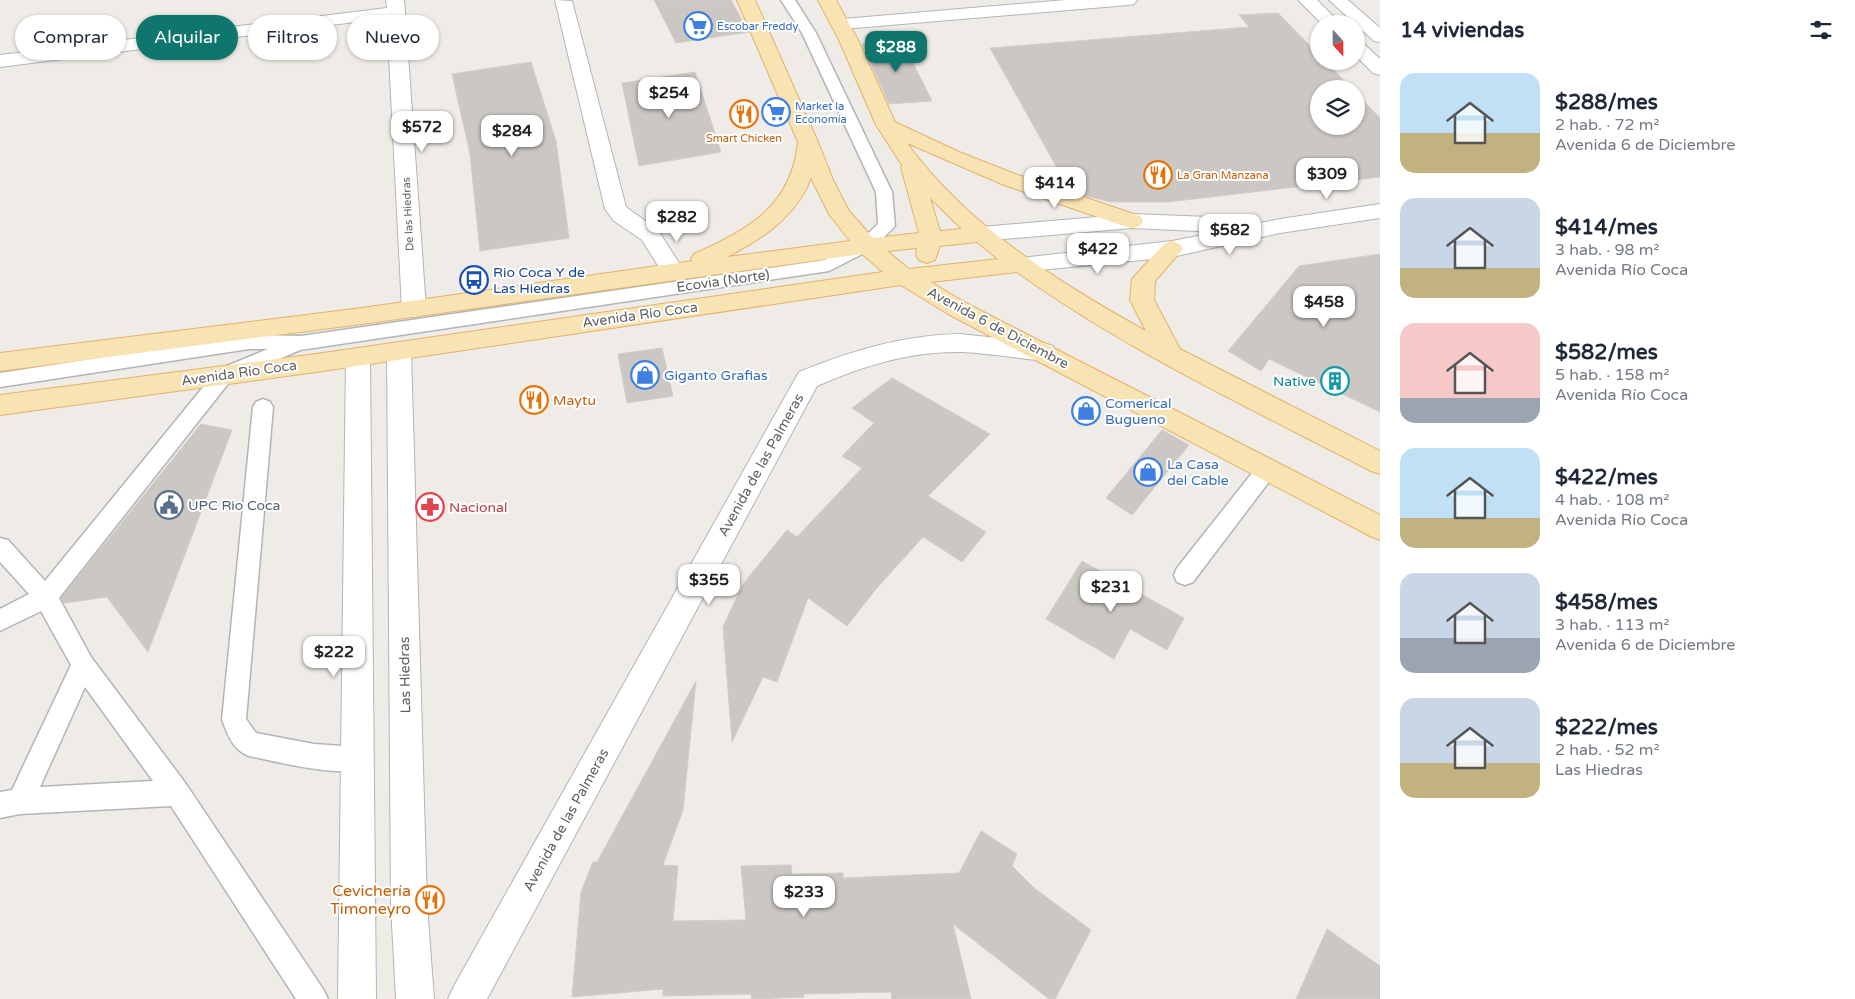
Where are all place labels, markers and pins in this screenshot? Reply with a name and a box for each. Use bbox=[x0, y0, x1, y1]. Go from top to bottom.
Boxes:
supermarket icon: Escobar Freddy bbox=[683, 11, 713, 41]
place label: Escobar Freddy bbox=[717, 20, 798, 33]
pin: $288 bbox=[866, 30, 926, 73]
pin: $254 bbox=[639, 76, 699, 119]
supermarket icon: Market la Economía bbox=[761, 97, 791, 127]
restaurant icon: Smart Chicken bbox=[729, 99, 759, 129]
place label: Market la Economía bbox=[795, 100, 847, 126]
pin: $572 bbox=[392, 110, 452, 153]
pin: $284 bbox=[482, 114, 542, 157]
place label: Smart Chicken bbox=[706, 132, 782, 145]
pin: $309 bbox=[1297, 158, 1357, 200]
restaurant icon: La Gran Manzana bbox=[1143, 160, 1173, 190]
pin: $414 bbox=[1025, 166, 1085, 209]
place label: La Gran Manzana bbox=[1177, 169, 1269, 182]
pin: $282 bbox=[647, 200, 707, 243]
pin: $582 bbox=[1200, 214, 1260, 256]
pin: $422 bbox=[1068, 232, 1128, 275]
place label: Rio Coca Y de Las Hiedras bbox=[493, 264, 585, 297]
bus stop icon: Rio Coca Y de Las Hiedras bbox=[459, 265, 489, 295]
pin: $458 bbox=[1294, 286, 1354, 328]
shop icon: Giganto Grafias bbox=[630, 360, 660, 390]
building icon: Native bbox=[1320, 366, 1350, 396]
place label: Giganto Grafias bbox=[664, 367, 768, 384]
place label: Native bbox=[1273, 373, 1316, 390]
restaurant icon: Maytu bbox=[519, 385, 549, 415]
place label: Maytu bbox=[553, 392, 596, 409]
place label: Comerical Bugueno bbox=[1105, 395, 1171, 428]
shop icon: Comerical Bugueno bbox=[1071, 396, 1101, 426]
place label: La Casa del Cable bbox=[1167, 456, 1229, 489]
shop icon: La Casa del Cable bbox=[1133, 457, 1163, 487]
public building icon: UPC Rio Coca bbox=[154, 490, 184, 520]
pharmacy icon: Nacional bbox=[415, 492, 445, 522]
place label: UPC Rio Coca bbox=[188, 497, 280, 514]
place label: Nacional bbox=[449, 499, 507, 516]
pin: $355 bbox=[679, 564, 739, 606]
pin: $231 bbox=[1081, 570, 1141, 613]
pin: $222 bbox=[304, 636, 364, 678]
pin: $233 bbox=[774, 876, 834, 918]
place label: Cevichería Timoneyro bbox=[330, 881, 411, 919]
restaurant icon: Cevichería Timoneyro bbox=[415, 885, 445, 915]

